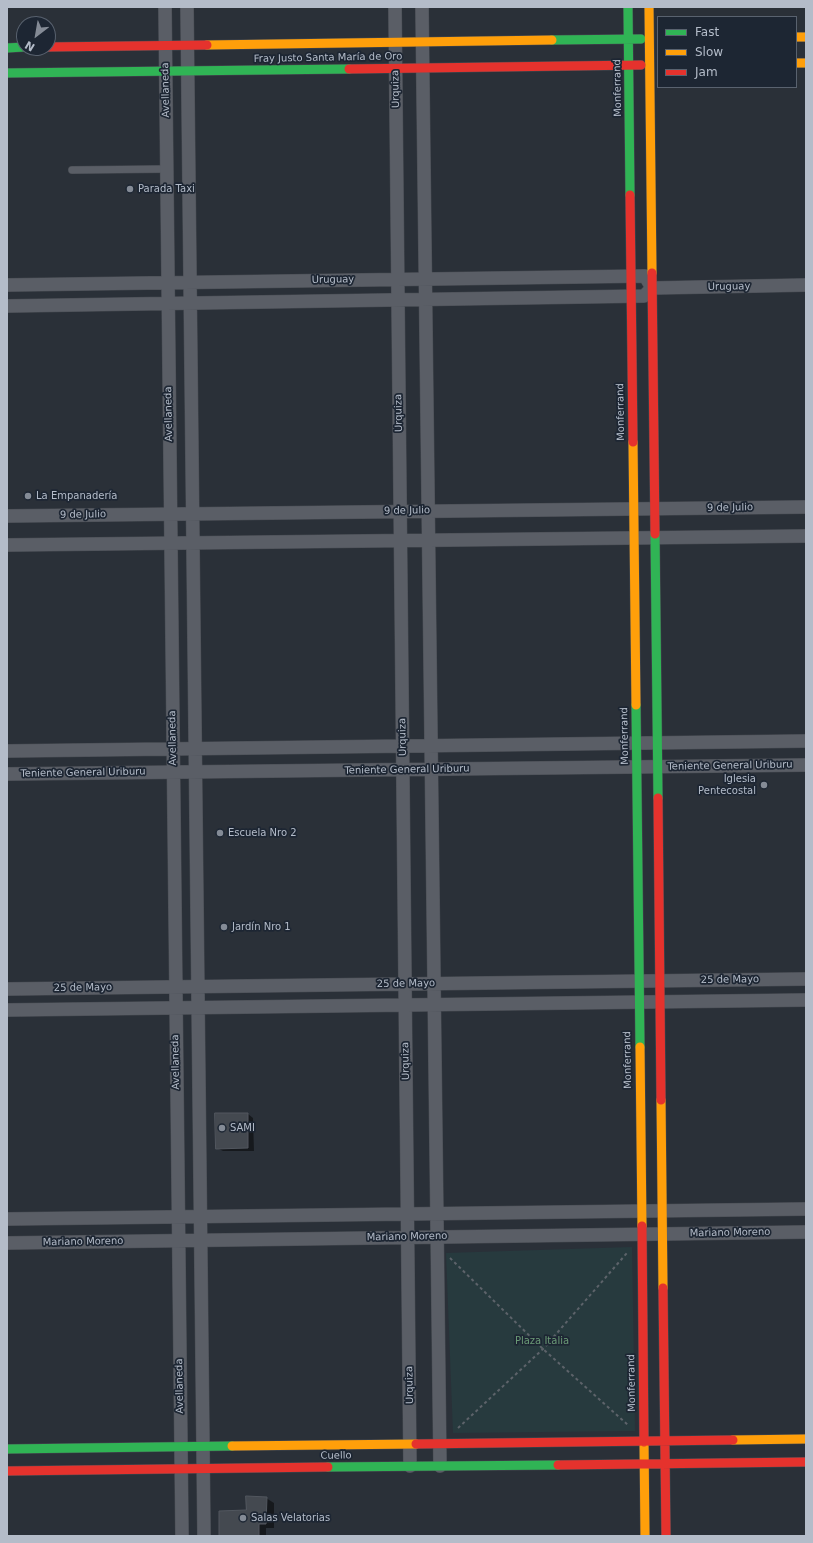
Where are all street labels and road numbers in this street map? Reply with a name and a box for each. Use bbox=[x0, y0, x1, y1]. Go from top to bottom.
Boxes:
street label: Fray Justo Santa María de Oro bbox=[254, 51, 402, 65]
street label: Monferrand bbox=[611, 59, 625, 117]
street label: Avellaneda bbox=[160, 62, 172, 118]
street label: Urquiza bbox=[390, 70, 402, 108]
street label: Uruguay bbox=[312, 274, 354, 286]
street label: Uruguay bbox=[708, 281, 750, 293]
street label: Monferrand bbox=[614, 383, 628, 441]
street label: Avellaneda bbox=[163, 386, 175, 442]
street label: Urquiza bbox=[393, 394, 405, 432]
street label: 9 de Julio bbox=[707, 502, 753, 514]
street label: 9 de Julio bbox=[384, 505, 430, 517]
street label: 9 de Julio bbox=[60, 509, 106, 521]
street label: Monferrand bbox=[618, 707, 632, 765]
street label: Avellaneda bbox=[167, 710, 179, 766]
street label: Urquiza bbox=[397, 718, 409, 756]
street label: Teniente General Uriburu bbox=[667, 759, 793, 773]
street label: Teniente General Uriburu bbox=[344, 763, 470, 777]
street label: Teniente General Uriburu bbox=[20, 766, 146, 780]
street label: 25 de Mayo bbox=[701, 973, 759, 987]
street label: 25 de Mayo bbox=[377, 977, 435, 991]
street label: 25 de Mayo bbox=[54, 981, 112, 995]
street label: Monferrand bbox=[621, 1031, 635, 1089]
street label: Avellaneda bbox=[170, 1034, 182, 1090]
street label: Urquiza bbox=[400, 1042, 412, 1080]
street label: Mariano Moreno bbox=[690, 1226, 770, 1240]
street label: Mariano Moreno bbox=[367, 1230, 447, 1244]
street label: Mariano Moreno bbox=[43, 1235, 123, 1249]
street label: Monferrand bbox=[625, 1354, 639, 1412]
street label: Avellaneda bbox=[174, 1358, 186, 1414]
street label: Urquiza bbox=[404, 1366, 416, 1404]
street label: Cuello bbox=[320, 1450, 352, 1462]

